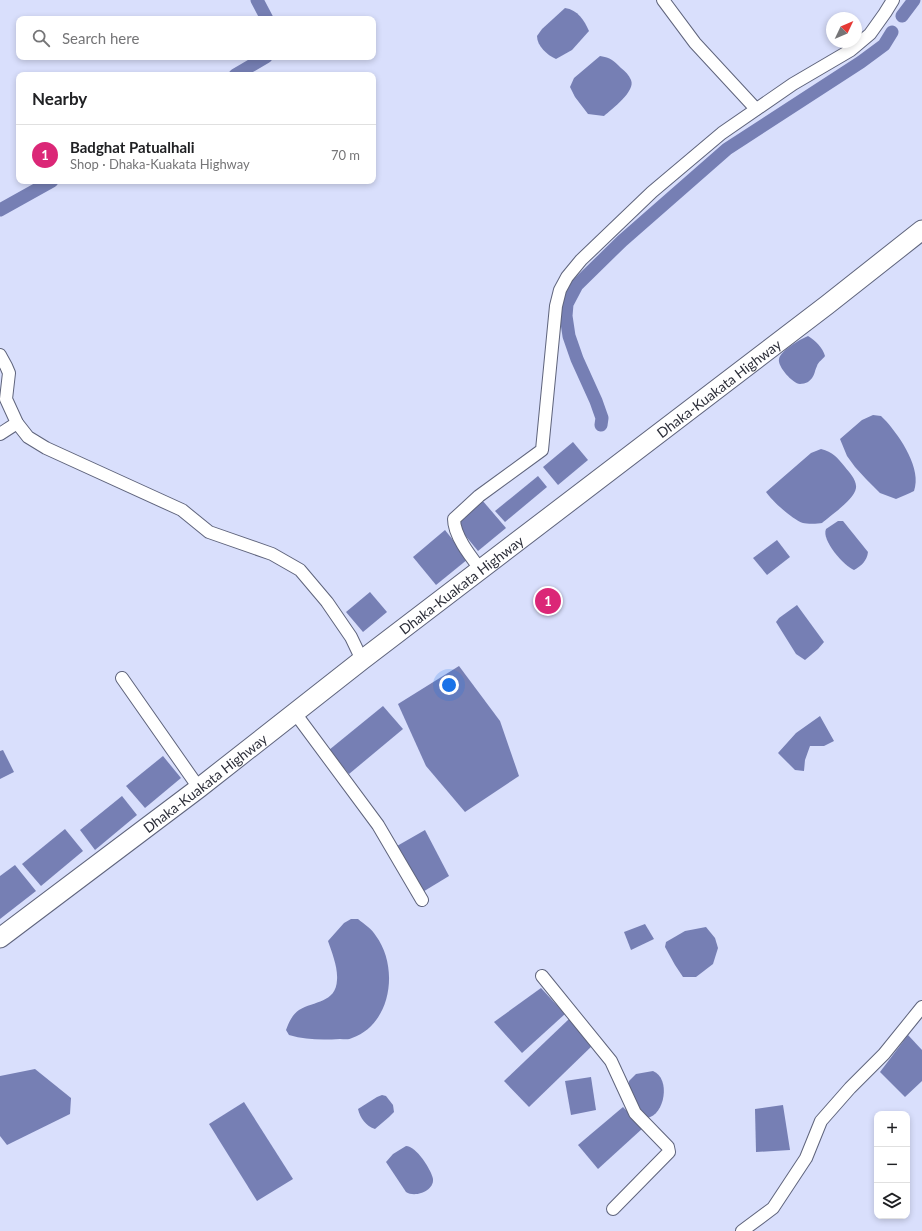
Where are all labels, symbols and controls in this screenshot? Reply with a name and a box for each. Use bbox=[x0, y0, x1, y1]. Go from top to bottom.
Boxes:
north arrow bbox=[826, 12, 862, 48]
search box bbox=[16, 16, 376, 60]
icon: search bbox=[30, 27, 52, 49]
text: Search here bbox=[62, 29, 139, 47]
text: Nearby bbox=[32, 88, 87, 109]
text: Badghat Patualhali bbox=[70, 138, 195, 156]
text: 1 bbox=[41, 147, 49, 163]
text: 70 m bbox=[331, 147, 360, 163]
text: Shop · Dhaka-Kuakata Highway bbox=[70, 156, 250, 172]
street label: Dhaka-Kuakata Highway bbox=[653, 335, 785, 441]
street label: Dhaka-Kuakata Highway bbox=[395, 531, 527, 637]
pin: 1 bbox=[535, 586, 561, 616]
your location bbox=[439, 675, 459, 695]
street label: Dhaka-Kuakata Highway bbox=[139, 729, 271, 836]
map controls bbox=[874, 1111, 910, 1219]
button: + bbox=[874, 1111, 910, 1147]
button: − bbox=[874, 1147, 910, 1183]
button: layers bbox=[874, 1183, 910, 1219]

